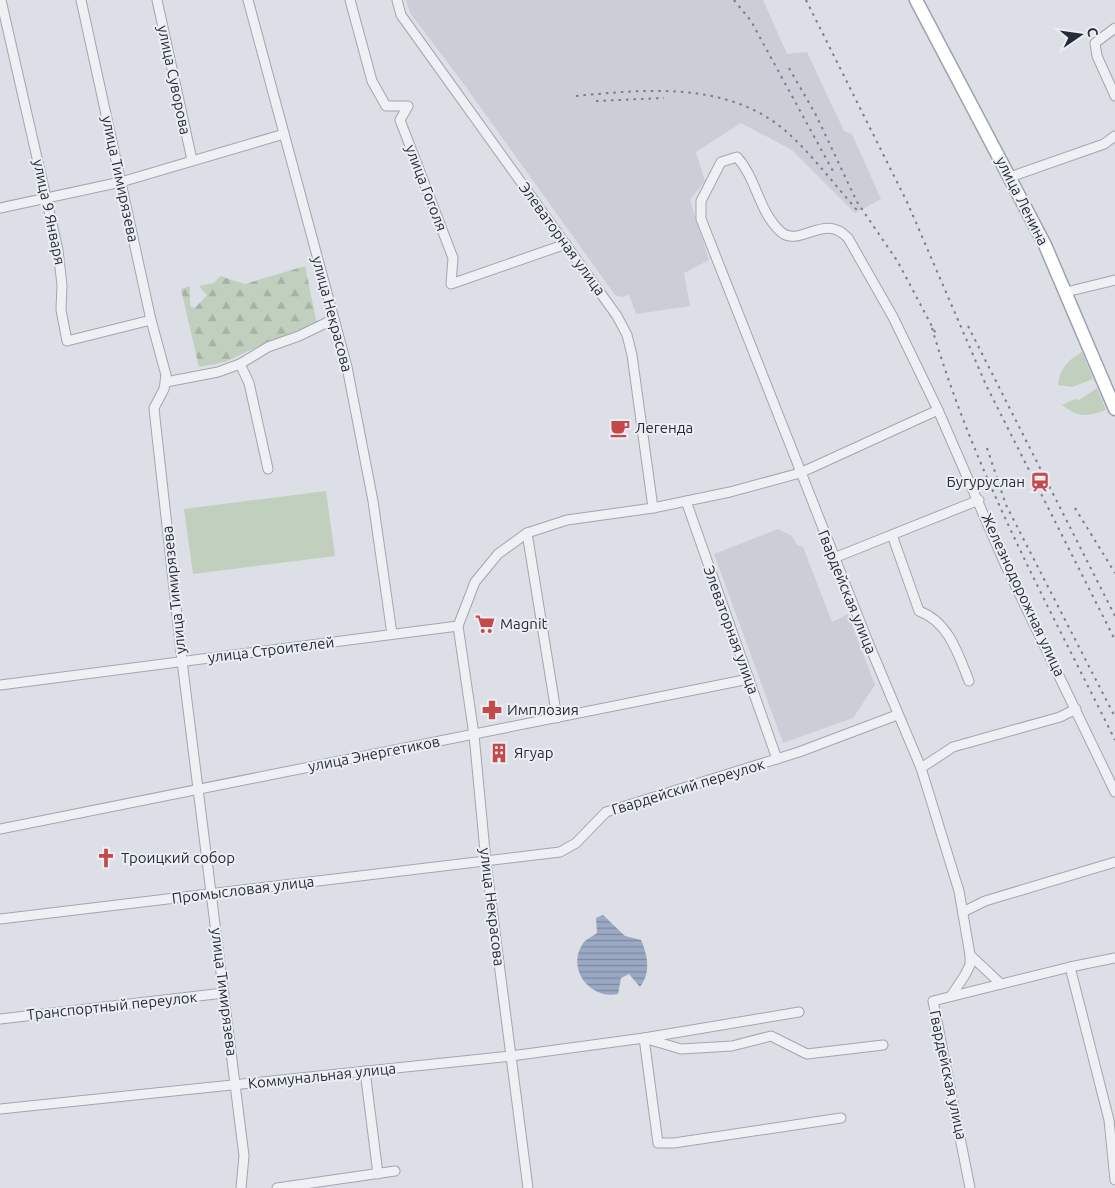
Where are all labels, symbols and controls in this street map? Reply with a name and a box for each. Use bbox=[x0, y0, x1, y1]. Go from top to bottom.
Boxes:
north arrow bbox=[1055, 10, 1105, 60]
street label: улица Суворова bbox=[155, 24, 194, 136]
text: С bbox=[1084, 26, 1101, 38]
street label: улица Тимирязева bbox=[99, 114, 142, 244]
street label: улица Гоголя bbox=[402, 142, 451, 233]
street label: улица Ленина bbox=[993, 154, 1052, 248]
street label: улица 9 Января bbox=[30, 158, 69, 266]
street label: Элеваторная улица bbox=[516, 179, 609, 298]
street label: улица Некрасова bbox=[309, 254, 356, 374]
cafe icon: Легенда bbox=[609, 417, 631, 439]
place label: Легенда bbox=[635, 419, 693, 436]
station icon: Бугуруслан bbox=[1029, 471, 1051, 493]
place label: Бугуруслан bbox=[946, 473, 1025, 490]
street label: Железнодорожная улица bbox=[978, 511, 1069, 679]
street label: улица Тимирязева bbox=[158, 525, 189, 655]
street label: Гвардейская улица bbox=[815, 527, 880, 656]
street label: Элеваторная улица bbox=[700, 563, 763, 696]
supermarket icon: Magnit bbox=[474, 613, 496, 635]
place label: Magnit bbox=[500, 615, 548, 632]
street label: улица Строителей bbox=[207, 633, 335, 666]
pharmacy icon: Имплозия bbox=[481, 699, 503, 721]
place label: Имплозия bbox=[507, 701, 579, 718]
street label: улица Энергетиков bbox=[307, 732, 441, 775]
building icon: Ягуар bbox=[488, 742, 510, 764]
place label: Ягуар bbox=[514, 744, 553, 761]
street label: Гвардейский переулок bbox=[609, 755, 767, 818]
church icon: Троицкий собор bbox=[95, 847, 117, 869]
street label: улица Некрасова bbox=[477, 847, 508, 967]
place label: Троицкий собор bbox=[121, 849, 235, 866]
street label: Промысловая улица bbox=[171, 872, 315, 907]
street label: улица Тимирязева bbox=[208, 927, 241, 1057]
street label: Транспортный переулок bbox=[26, 988, 198, 1023]
street label: Гвардейская улица bbox=[926, 1009, 971, 1141]
street label: Коммунальная улица bbox=[247, 1059, 397, 1092]

